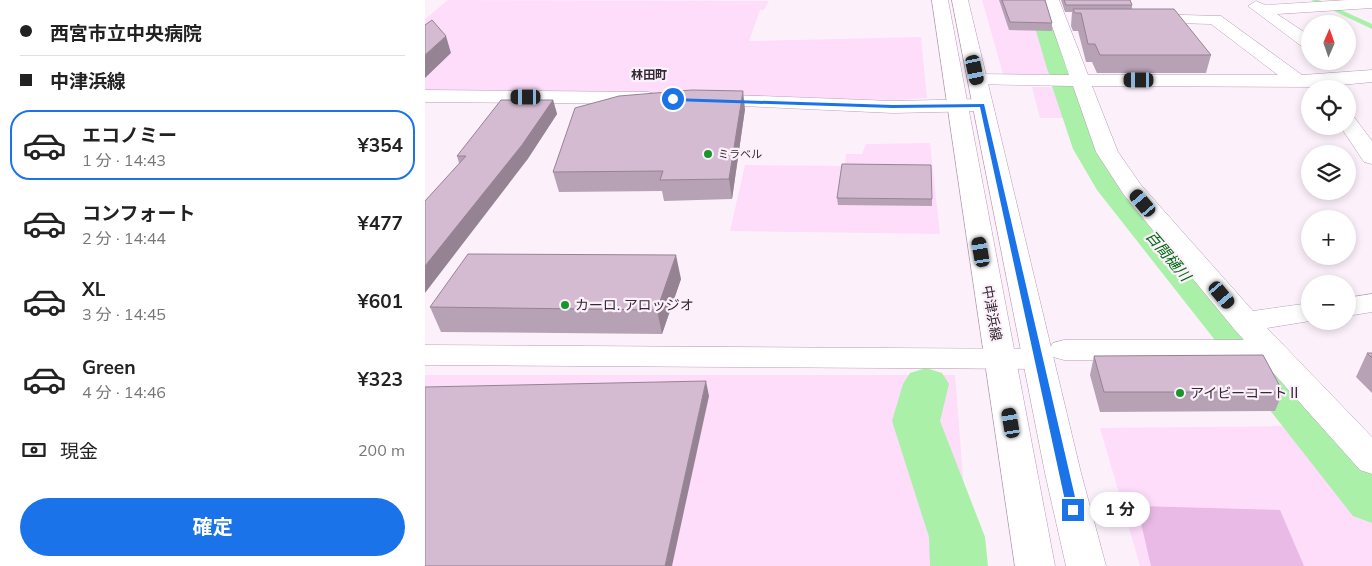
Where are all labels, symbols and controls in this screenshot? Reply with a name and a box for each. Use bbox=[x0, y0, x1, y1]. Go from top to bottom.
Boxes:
north arrow bbox=[1301, 15, 1356, 70]
map controls bbox=[1301, 15, 1356, 330]
text: 西宮市立中央病院 bbox=[50, 21, 202, 45]
car bbox=[964, 54, 985, 86]
district label: 林田町 bbox=[631, 67, 667, 82]
text: 中津浜線 bbox=[50, 69, 126, 93]
car bbox=[1124, 73, 1154, 88]
button: locate bbox=[1301, 80, 1356, 135]
route start bbox=[662, 88, 684, 110]
car bbox=[511, 90, 541, 105]
icon: car bbox=[22, 123, 67, 168]
text: エコノミー bbox=[82, 123, 177, 147]
text: ¥354 bbox=[357, 133, 403, 157]
button: layers bbox=[1301, 145, 1356, 200]
place label: ミラベル bbox=[718, 147, 762, 161]
marker: ミラベル bbox=[702, 148, 714, 160]
text: 1 分 · 14:43 bbox=[82, 150, 166, 170]
car bbox=[1127, 187, 1158, 219]
icon: car bbox=[22, 201, 67, 246]
text: コンフォート bbox=[82, 201, 195, 225]
button: + bbox=[1301, 210, 1356, 265]
text: ¥477 bbox=[357, 211, 403, 235]
water label: 百間樋川 bbox=[1142, 227, 1196, 286]
text: 2 分 · 14:44 bbox=[82, 228, 166, 248]
car bbox=[971, 236, 990, 268]
button: − bbox=[1301, 275, 1356, 330]
text: XL bbox=[82, 277, 105, 301]
icon: car bbox=[22, 279, 67, 324]
car bbox=[1206, 279, 1237, 311]
street label: 中津浜線 bbox=[978, 284, 1006, 342]
text: ¥601 bbox=[357, 289, 403, 313]
place label: カーロ. アロッジオ bbox=[575, 296, 694, 314]
marker: カーロ. アロッジオ bbox=[559, 299, 571, 311]
text: 3 分 · 14:45 bbox=[82, 304, 166, 324]
text: Green bbox=[82, 355, 136, 379]
icon: car bbox=[22, 357, 67, 402]
text: ¥323 bbox=[357, 367, 403, 391]
text: 4 分 · 14:46 bbox=[82, 382, 166, 402]
place label: アイビーコートⅡ bbox=[1190, 384, 1301, 402]
marker: アイビーコートⅡ bbox=[1174, 387, 1186, 399]
car bbox=[1001, 407, 1020, 439]
icon: cash bbox=[20, 436, 48, 464]
text: 現金 bbox=[60, 439, 98, 463]
text: 200 m bbox=[358, 440, 405, 460]
callout: 1 分 bbox=[1091, 492, 1151, 528]
button: 確定 bbox=[20, 498, 405, 556]
route end bbox=[1062, 499, 1084, 521]
text: 1 分 bbox=[1105, 499, 1135, 519]

